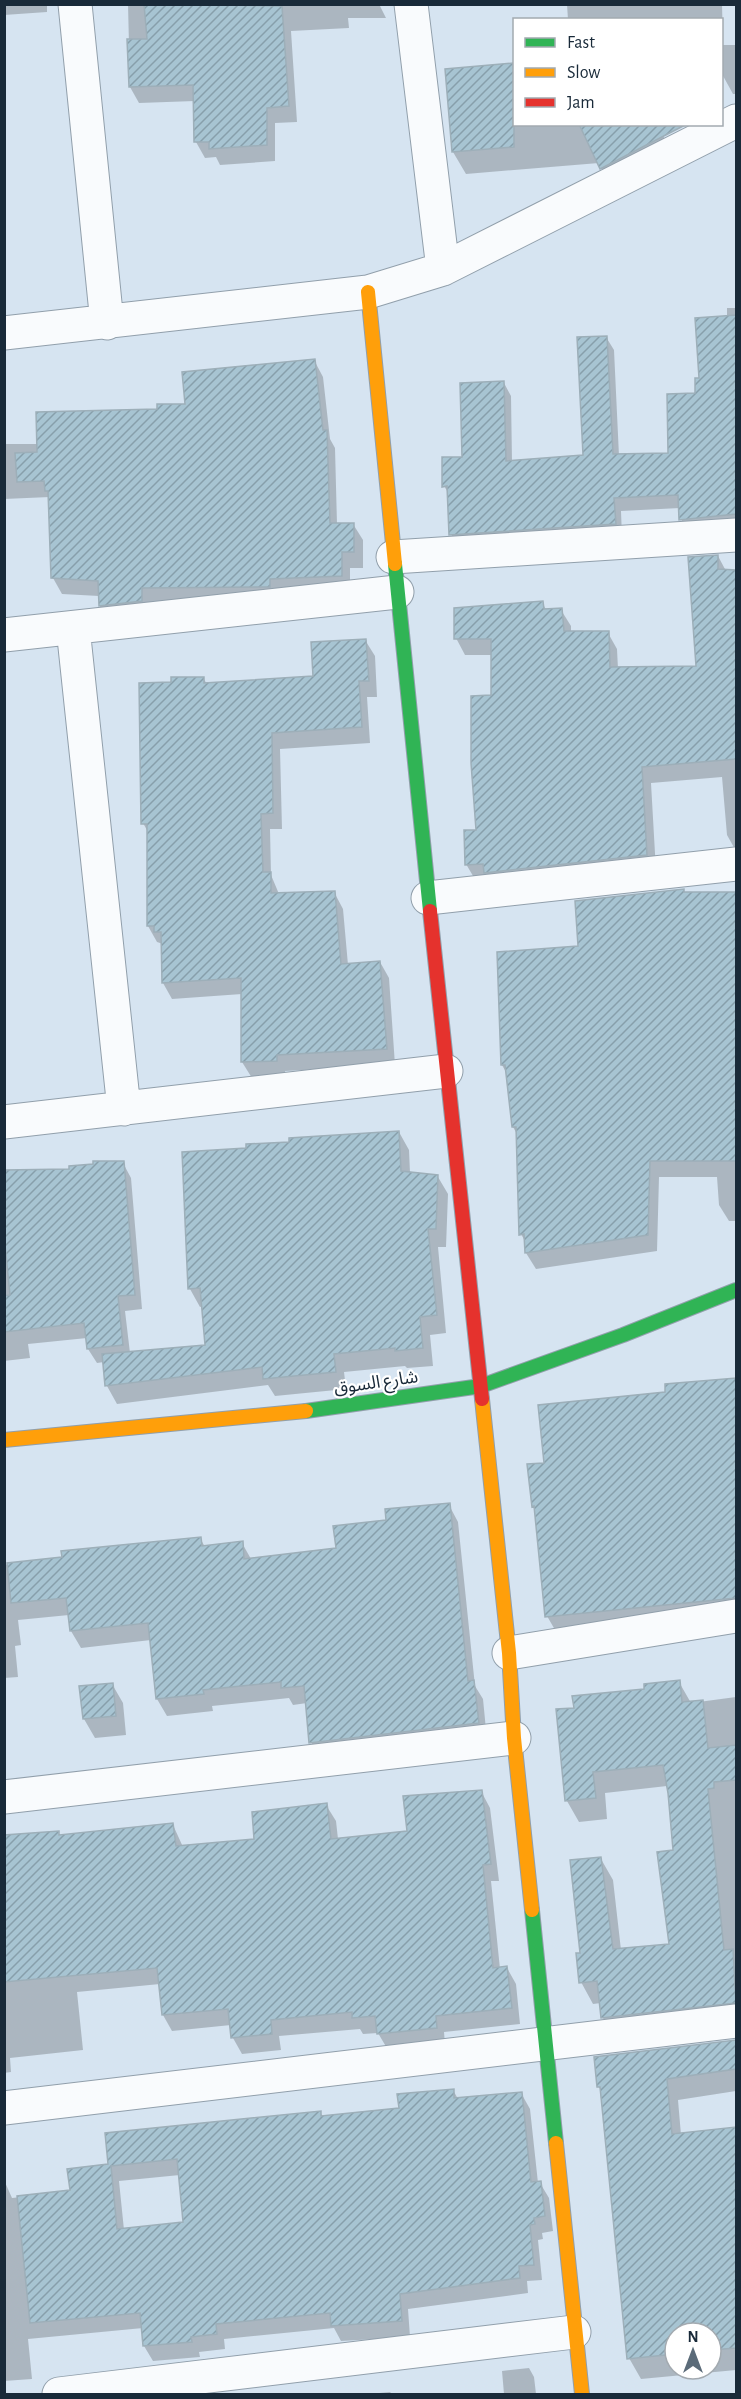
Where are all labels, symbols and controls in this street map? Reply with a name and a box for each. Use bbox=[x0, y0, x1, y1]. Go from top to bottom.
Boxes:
legend bbox=[513, 18, 723, 126]
text: Fast bbox=[567, 34, 595, 52]
text: Slow bbox=[567, 64, 600, 82]
text: Jam bbox=[567, 94, 595, 112]
street label: شارع السوق bbox=[333, 1368, 420, 1402]
north arrow bbox=[663, 2321, 723, 2381]
text: N bbox=[687, 2329, 699, 2345]

